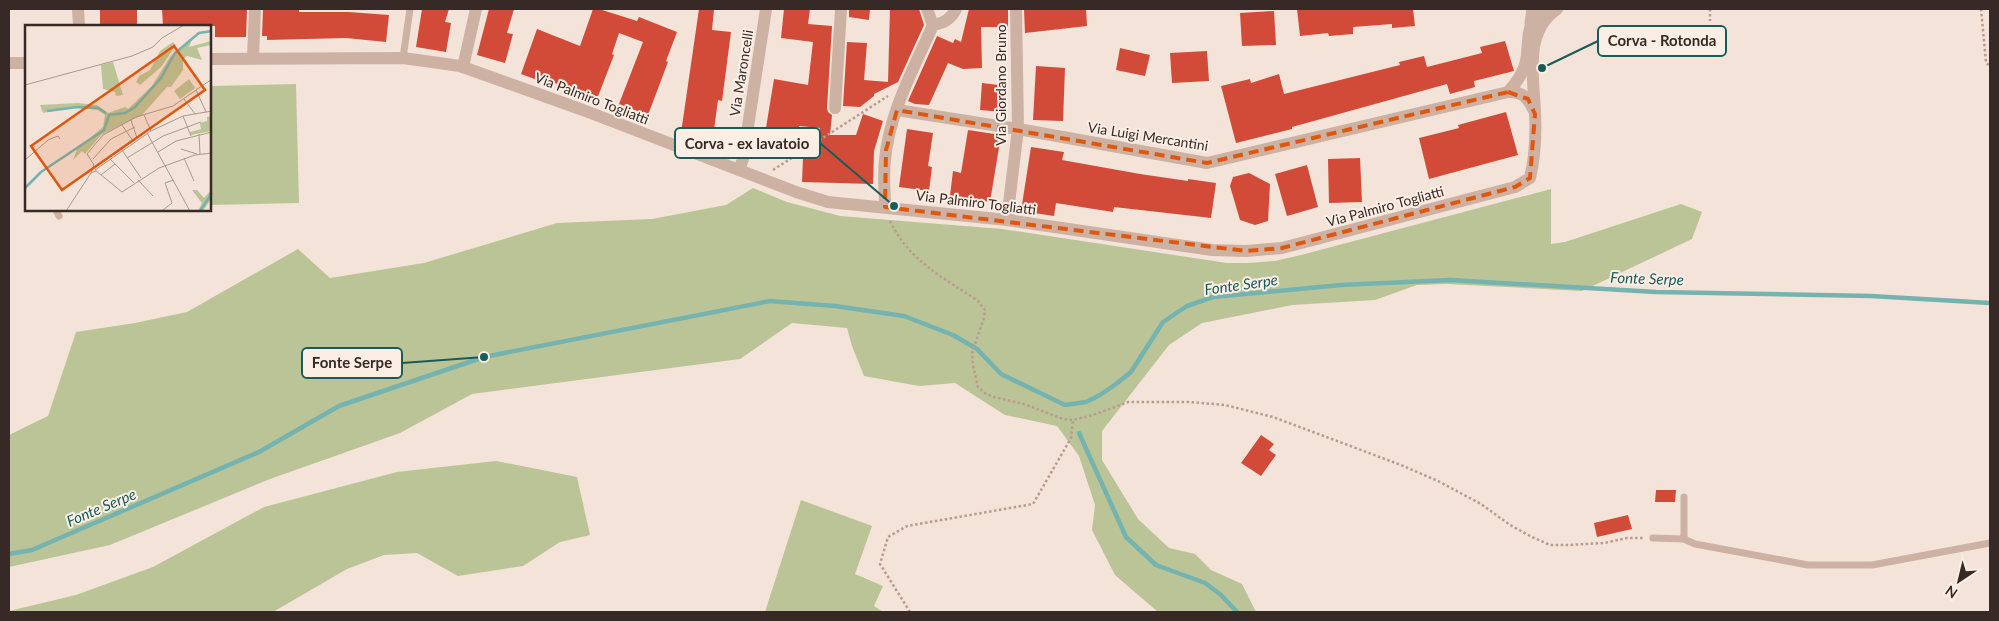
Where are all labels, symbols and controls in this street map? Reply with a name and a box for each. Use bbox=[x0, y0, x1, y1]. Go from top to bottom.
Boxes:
street label: Via Giordano Bruno bbox=[992, 24, 1009, 146]
inset map bbox=[25, 25, 211, 211]
callout: Corva - Rotonda bbox=[1598, 26, 1726, 56]
street label: Via Maroncelli bbox=[726, 28, 756, 118]
text: Corva - Rotonda bbox=[1608, 31, 1716, 49]
street label: Via Palmiro Togliatti bbox=[533, 68, 651, 128]
street label: Via Luigi Mercantini bbox=[1087, 118, 1209, 154]
callout: Corva - ex lavatoio bbox=[675, 128, 820, 158]
text: Corva - ex lavatoio bbox=[685, 134, 810, 152]
street label: Via Palmiro Togliatti bbox=[1324, 182, 1446, 230]
street label: Via Palmiro Togliatti bbox=[915, 186, 1037, 218]
water label: Fonte Serpe bbox=[1610, 268, 1684, 288]
water label: Fonte Serpe bbox=[1203, 270, 1279, 298]
callout: Fonte Serpe bbox=[302, 348, 402, 378]
text: Fonte Serpe bbox=[312, 353, 392, 371]
water label: Fonte Serpe bbox=[64, 484, 138, 530]
north arrow bbox=[1934, 556, 1984, 606]
text: N bbox=[1942, 582, 1961, 602]

